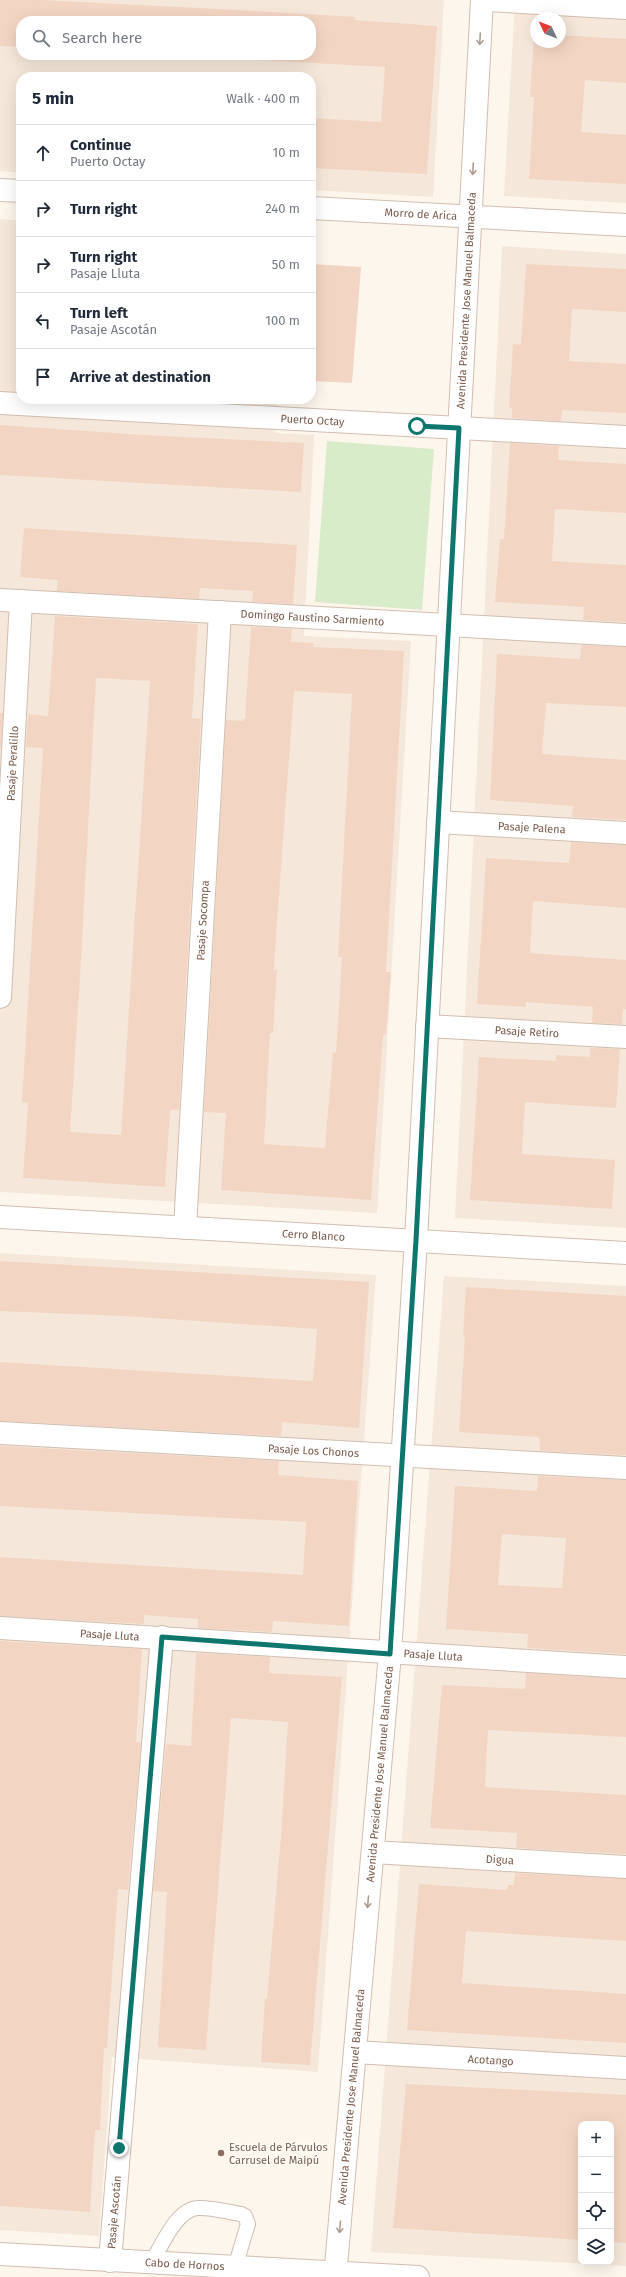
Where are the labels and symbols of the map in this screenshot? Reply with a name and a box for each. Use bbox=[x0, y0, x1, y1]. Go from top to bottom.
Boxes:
north arrow bbox=[530, 12, 566, 48]
one-way arrow bbox=[476, 32, 484, 45]
one-way arrow bbox=[470, 162, 477, 175]
street label: Avenida Presidente Jose Manuel Balmaceda bbox=[454, 192, 478, 409]
street label: Morro de Arica bbox=[384, 205, 458, 222]
street label: Puerto Octay bbox=[280, 412, 345, 428]
route start bbox=[408, 417, 426, 435]
street label: Domingo Faustino Sarmiento bbox=[240, 607, 385, 628]
street label: Pasaje Peralillo bbox=[4, 725, 21, 801]
street label: Pasaje Palena bbox=[498, 819, 566, 836]
street label: Pasaje Socompa bbox=[194, 880, 211, 961]
street label: Pasaje Retiro bbox=[494, 1023, 559, 1040]
street label: Cerro Blanco bbox=[282, 1227, 345, 1243]
street label: Pasaje Los Chonos bbox=[268, 1441, 359, 1460]
street label: Pasaje Lluta bbox=[80, 1627, 140, 1643]
street label: Pasaje Lluta bbox=[403, 1647, 463, 1663]
street label: Avenida Presidente Jose Manuel Balmaceda bbox=[363, 1665, 395, 1883]
street label: Digua bbox=[485, 1852, 514, 1867]
one-way arrow bbox=[365, 1895, 372, 1908]
street label: Avenida Presidente Jose Manuel Balmaceda bbox=[335, 1988, 367, 2205]
street label: Acotango bbox=[467, 2052, 514, 2068]
route end bbox=[110, 2139, 128, 2157]
place label: Escuela de Párvulos Carrusel de Maipú bbox=[229, 2141, 328, 2167]
marker: Escuela de Párvulos Carrusel de Maipú bbox=[216, 2148, 226, 2158]
street label: Pasaje Ascotán bbox=[105, 2175, 124, 2250]
one-way arrow bbox=[336, 2220, 344, 2233]
street label: Cabo de Hornos bbox=[145, 2255, 225, 2273]

